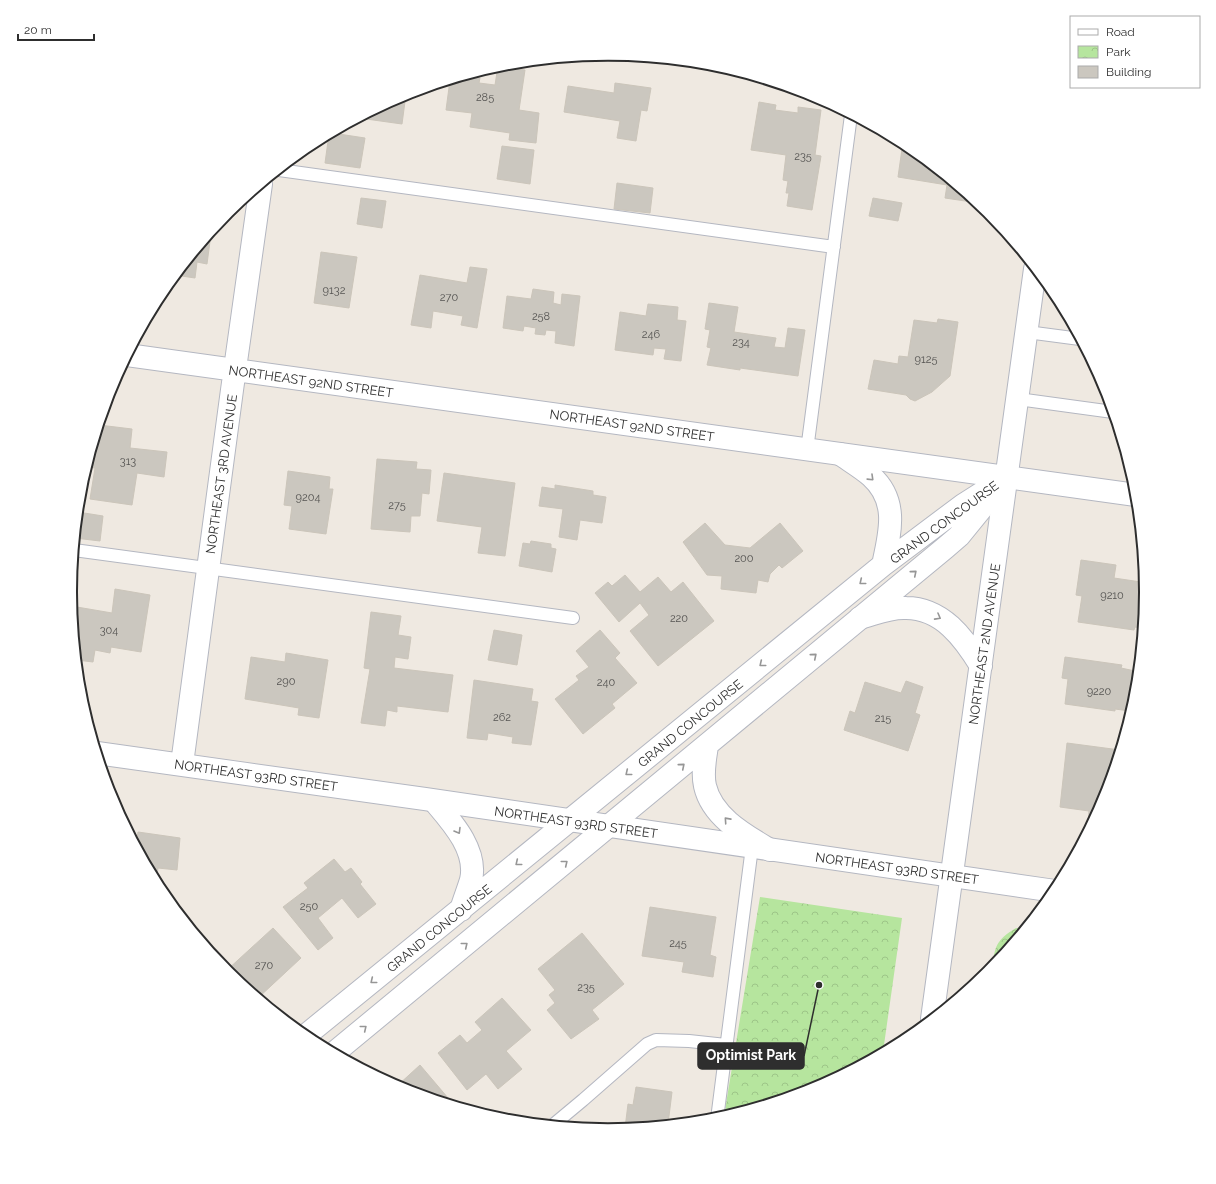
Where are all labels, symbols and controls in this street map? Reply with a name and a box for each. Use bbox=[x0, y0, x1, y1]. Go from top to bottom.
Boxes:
scale bar bbox=[18, 16, 94, 42]
legend bbox=[1070, 16, 1200, 88]
text: 20 m bbox=[24, 23, 52, 37]
text: Road bbox=[1106, 25, 1135, 39]
text: Park bbox=[1106, 45, 1131, 59]
text: Building bbox=[1106, 65, 1152, 79]
house number: 285 bbox=[476, 91, 494, 104]
house number: 235 bbox=[794, 150, 812, 163]
house number: 9132 bbox=[323, 284, 346, 297]
house number: 270 bbox=[440, 291, 458, 304]
house number: 258 bbox=[532, 310, 550, 323]
house number: 246 bbox=[642, 328, 661, 341]
house number: 234 bbox=[732, 336, 750, 349]
house number: 9125 bbox=[915, 353, 937, 366]
street label: NORTHEAST 92ND STREET bbox=[228, 363, 394, 400]
street label: NORTHEAST 3RD AVENUE bbox=[203, 393, 240, 555]
street label: NORTHEAST 92ND STREET bbox=[549, 407, 715, 444]
house number: 313 bbox=[120, 455, 136, 468]
one-way arrow bbox=[866, 473, 874, 480]
street label: GRAND CONCOURSE bbox=[887, 478, 1002, 567]
house number: 9204 bbox=[296, 491, 320, 504]
house number: 275 bbox=[388, 499, 406, 512]
house number: 200 bbox=[734, 552, 754, 565]
street label: NORTHEAST 2ND AVENUE bbox=[966, 562, 1003, 726]
one-way arrow bbox=[910, 571, 917, 578]
one-way arrow bbox=[860, 578, 867, 585]
house number: 9210 bbox=[1100, 589, 1124, 602]
house number: 220 bbox=[670, 612, 688, 625]
one-way arrow bbox=[934, 613, 941, 620]
house number: 304 bbox=[100, 624, 118, 637]
one-way arrow bbox=[810, 654, 817, 661]
one-way arrow bbox=[759, 660, 766, 667]
house number: 290 bbox=[277, 675, 296, 688]
house number: 240 bbox=[597, 676, 615, 689]
street label: GRAND CONCOURSE bbox=[635, 676, 746, 770]
house number: 9220 bbox=[1087, 685, 1112, 698]
house number: 262 bbox=[493, 711, 511, 724]
house number: 215 bbox=[875, 712, 891, 725]
street label: NORTHEAST 93RD STREET bbox=[173, 757, 339, 794]
one-way arrow bbox=[678, 764, 685, 771]
one-way arrow bbox=[626, 769, 633, 776]
street label: NORTHEAST 93RD STREET bbox=[493, 804, 659, 841]
one-way arrow bbox=[724, 817, 731, 825]
one-way arrow bbox=[453, 827, 460, 834]
street label: NORTHEAST 93RD STREET bbox=[814, 850, 980, 887]
one-way arrow bbox=[515, 859, 522, 866]
one-way arrow bbox=[561, 860, 568, 867]
street label: GRAND CONCOURSE bbox=[384, 881, 495, 975]
house number: 250 bbox=[300, 900, 318, 913]
house number: 245 bbox=[669, 937, 687, 950]
one-way arrow bbox=[460, 943, 467, 950]
house number: 270 bbox=[255, 959, 273, 972]
one-way arrow bbox=[371, 976, 378, 983]
house number: 235 bbox=[577, 981, 595, 994]
one-way arrow bbox=[360, 1026, 367, 1033]
callout: Optimist Park bbox=[698, 1043, 804, 1069]
text: Optimist Park bbox=[706, 1047, 796, 1063]

